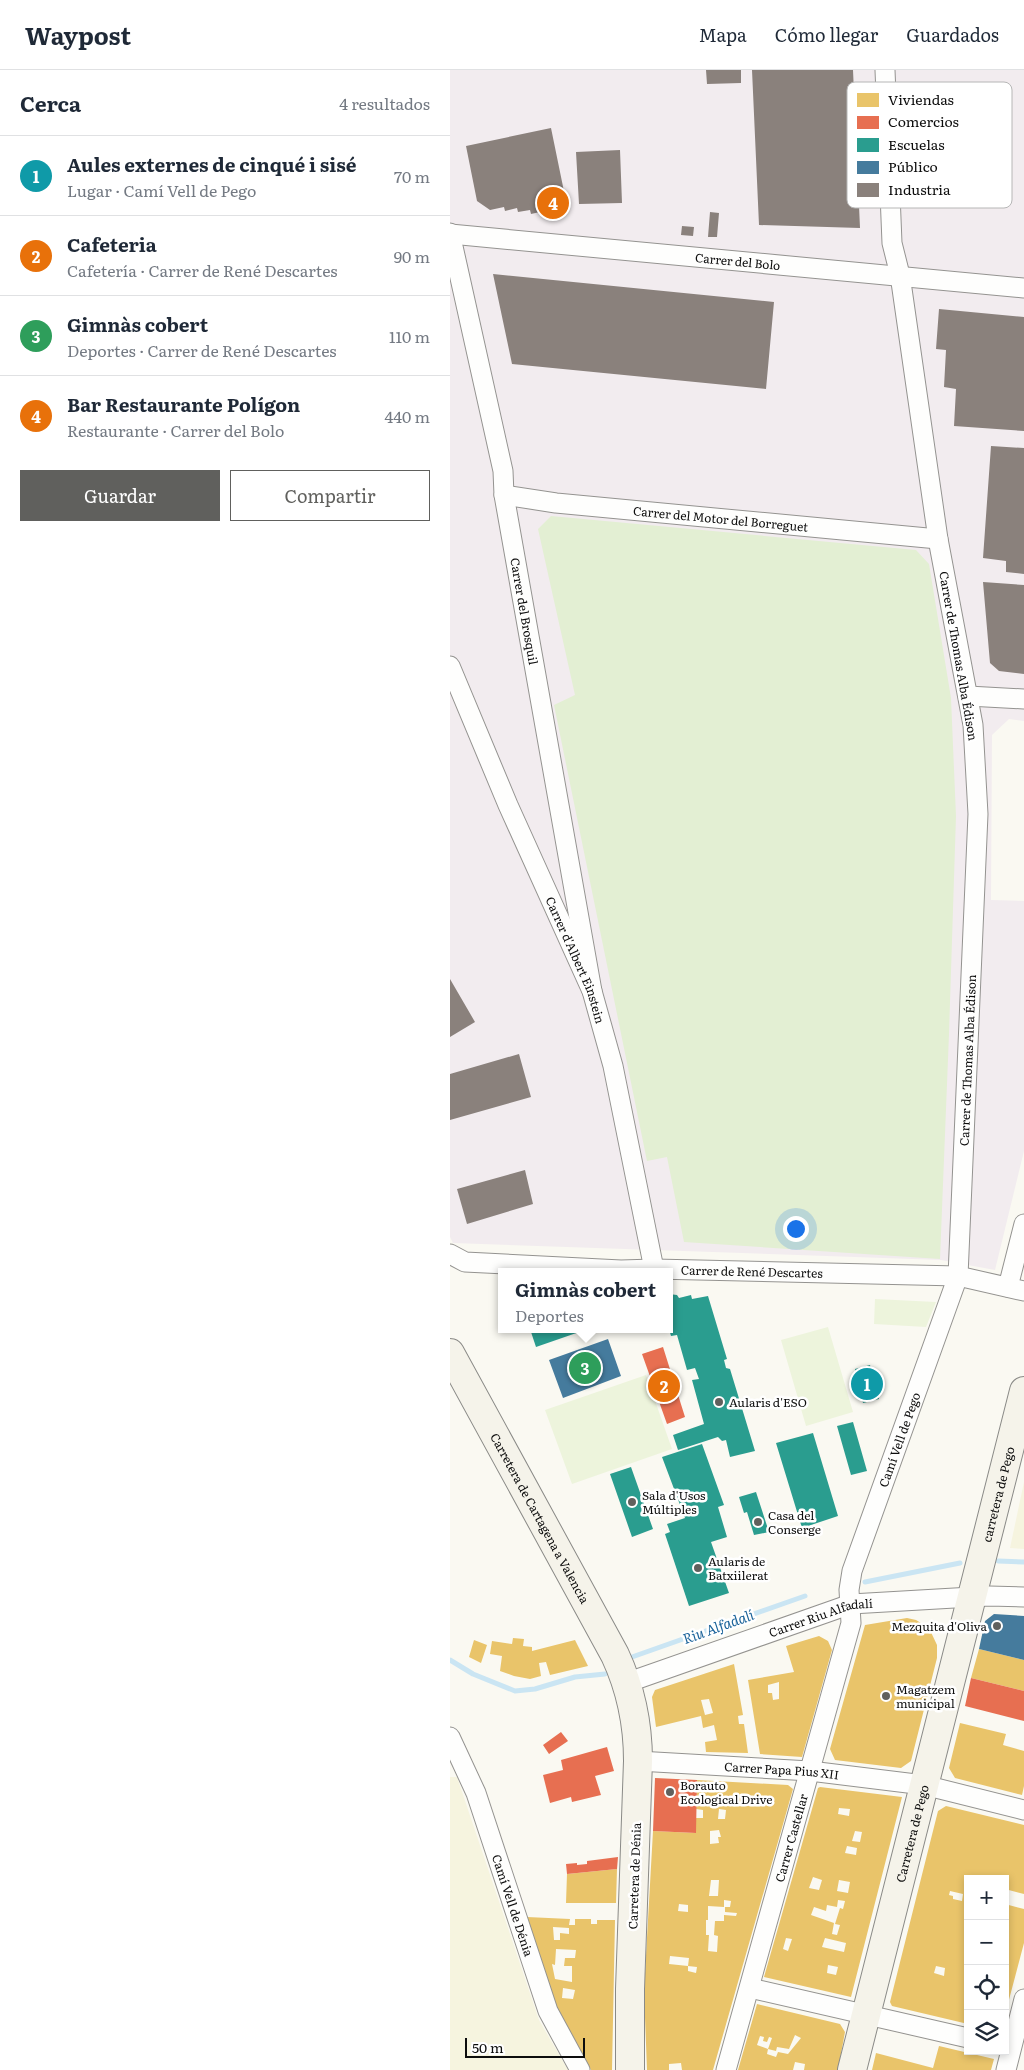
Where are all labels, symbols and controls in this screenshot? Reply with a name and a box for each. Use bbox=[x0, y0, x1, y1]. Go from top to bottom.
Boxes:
text: Waypost bbox=[25, 17, 131, 52]
text: Mapa bbox=[699, 21, 747, 48]
text: Cómo llegar bbox=[775, 21, 878, 48]
text: Guardados bbox=[906, 21, 999, 48]
legend bbox=[847, 82, 1012, 208]
text: Cerca bbox=[20, 87, 81, 118]
text: Viviendas bbox=[888, 89, 954, 109]
text: 4 resultados bbox=[339, 91, 430, 115]
text: Comercios bbox=[888, 111, 959, 131]
text: Escuelas bbox=[888, 134, 945, 154]
text: Aules externes de cinqué i sisé bbox=[67, 150, 356, 178]
text: Público bbox=[888, 156, 938, 176]
text: 1 bbox=[33, 164, 39, 188]
text: 70 m bbox=[394, 164, 430, 188]
text: Lugar · Camí Vell de Pego bbox=[67, 178, 256, 202]
text: Industria bbox=[888, 179, 951, 199]
pin: 4 bbox=[537, 184, 569, 222]
text: Cafeteria bbox=[67, 230, 157, 258]
text: 2 bbox=[32, 244, 40, 268]
text: 90 m bbox=[394, 244, 430, 268]
street label: Carrer del Bolo bbox=[694, 248, 781, 274]
text: Cafetería · Carrer de René Descartes bbox=[67, 258, 338, 282]
text: Gimnàs cobert bbox=[67, 310, 208, 338]
text: 3 bbox=[32, 324, 40, 348]
text: 110 m bbox=[389, 324, 430, 348]
text: Deportes · Carrer de René Descartes bbox=[67, 338, 336, 362]
text: Bar Restaurante Polígon bbox=[67, 390, 300, 418]
text: 4 bbox=[31, 404, 41, 428]
text: 440 m bbox=[384, 404, 430, 428]
text: Restaurante · Carrer del Bolo bbox=[67, 418, 284, 442]
button: Guardar bbox=[20, 470, 220, 521]
button: Compartir bbox=[230, 470, 430, 521]
street label: Carrer del Motor del Borreguet bbox=[632, 501, 809, 536]
street label: Carrer del Brosquil bbox=[506, 556, 543, 666]
street label: Carrer de Thomas Alba Édison bbox=[935, 570, 983, 742]
street label: Carrer d'Albert Einstein bbox=[541, 894, 610, 1026]
street label: Carrer de Thomas Alba Édison bbox=[955, 974, 980, 1146]
your location bbox=[783, 1216, 809, 1242]
street label: Carrer de René Descartes bbox=[681, 1261, 823, 1282]
popup bbox=[498, 1268, 673, 1333]
text: Gimnàs cobert bbox=[515, 1275, 656, 1303]
text: Deportes bbox=[515, 1303, 584, 1327]
pin: 3 bbox=[569, 1349, 601, 1387]
pin: 1 bbox=[851, 1365, 883, 1403]
pin: 2 bbox=[648, 1367, 680, 1405]
street label: Camí Vell de Pego bbox=[874, 1390, 925, 1490]
place label: Aularis d'ESO bbox=[729, 1393, 807, 1411]
marker: Aularis d'ESO bbox=[713, 1396, 725, 1408]
street label: Carretera de Cartagena a Valencia bbox=[486, 1429, 594, 1607]
street label: carretera de Pego bbox=[977, 1444, 1019, 1544]
place label: Sala d'Usos Múltiples bbox=[642, 1486, 706, 1518]
marker: Sala d'Usos Múltiples bbox=[626, 1496, 638, 1508]
place label: Casa del Conserge bbox=[768, 1506, 821, 1538]
marker: Casa del Conserge bbox=[752, 1516, 764, 1528]
place label: Aularis de Batxiilerat bbox=[708, 1552, 768, 1584]
marker: Aularis de Batxiilerat bbox=[692, 1562, 704, 1574]
street label: Carrer Riu Alfadalí bbox=[766, 1594, 873, 1641]
water label: Riu Alfadalí bbox=[680, 1604, 757, 1648]
place label: Mezquita d'Oliva bbox=[891, 1617, 988, 1635]
marker: Mezquita d'Oliva bbox=[991, 1620, 1003, 1632]
place label: Magatzem municipal bbox=[896, 1680, 956, 1712]
marker: Magatzem municipal bbox=[880, 1690, 892, 1702]
street label: Carrer Papa Pius XII bbox=[724, 1757, 840, 1784]
place label: Borauto Ecological Drive bbox=[680, 1776, 772, 1808]
street label: Carretera de Pego bbox=[891, 1783, 933, 1884]
marker: Borauto Ecological Drive bbox=[664, 1786, 676, 1798]
street label: Carrer Castellar bbox=[770, 1791, 812, 1884]
street label: Carretera de Dénia bbox=[623, 1822, 645, 1930]
street label: Camí Vell de Dénia bbox=[488, 1852, 538, 1959]
map controls bbox=[964, 1875, 1009, 2055]
button: + bbox=[964, 1875, 1009, 1920]
button: − bbox=[964, 1920, 1009, 1965]
button: locate bbox=[964, 1965, 1009, 2010]
button: layers bbox=[964, 2010, 1009, 2055]
scale bar bbox=[465, 2035, 585, 2058]
text: 50 m bbox=[472, 2037, 504, 2057]

